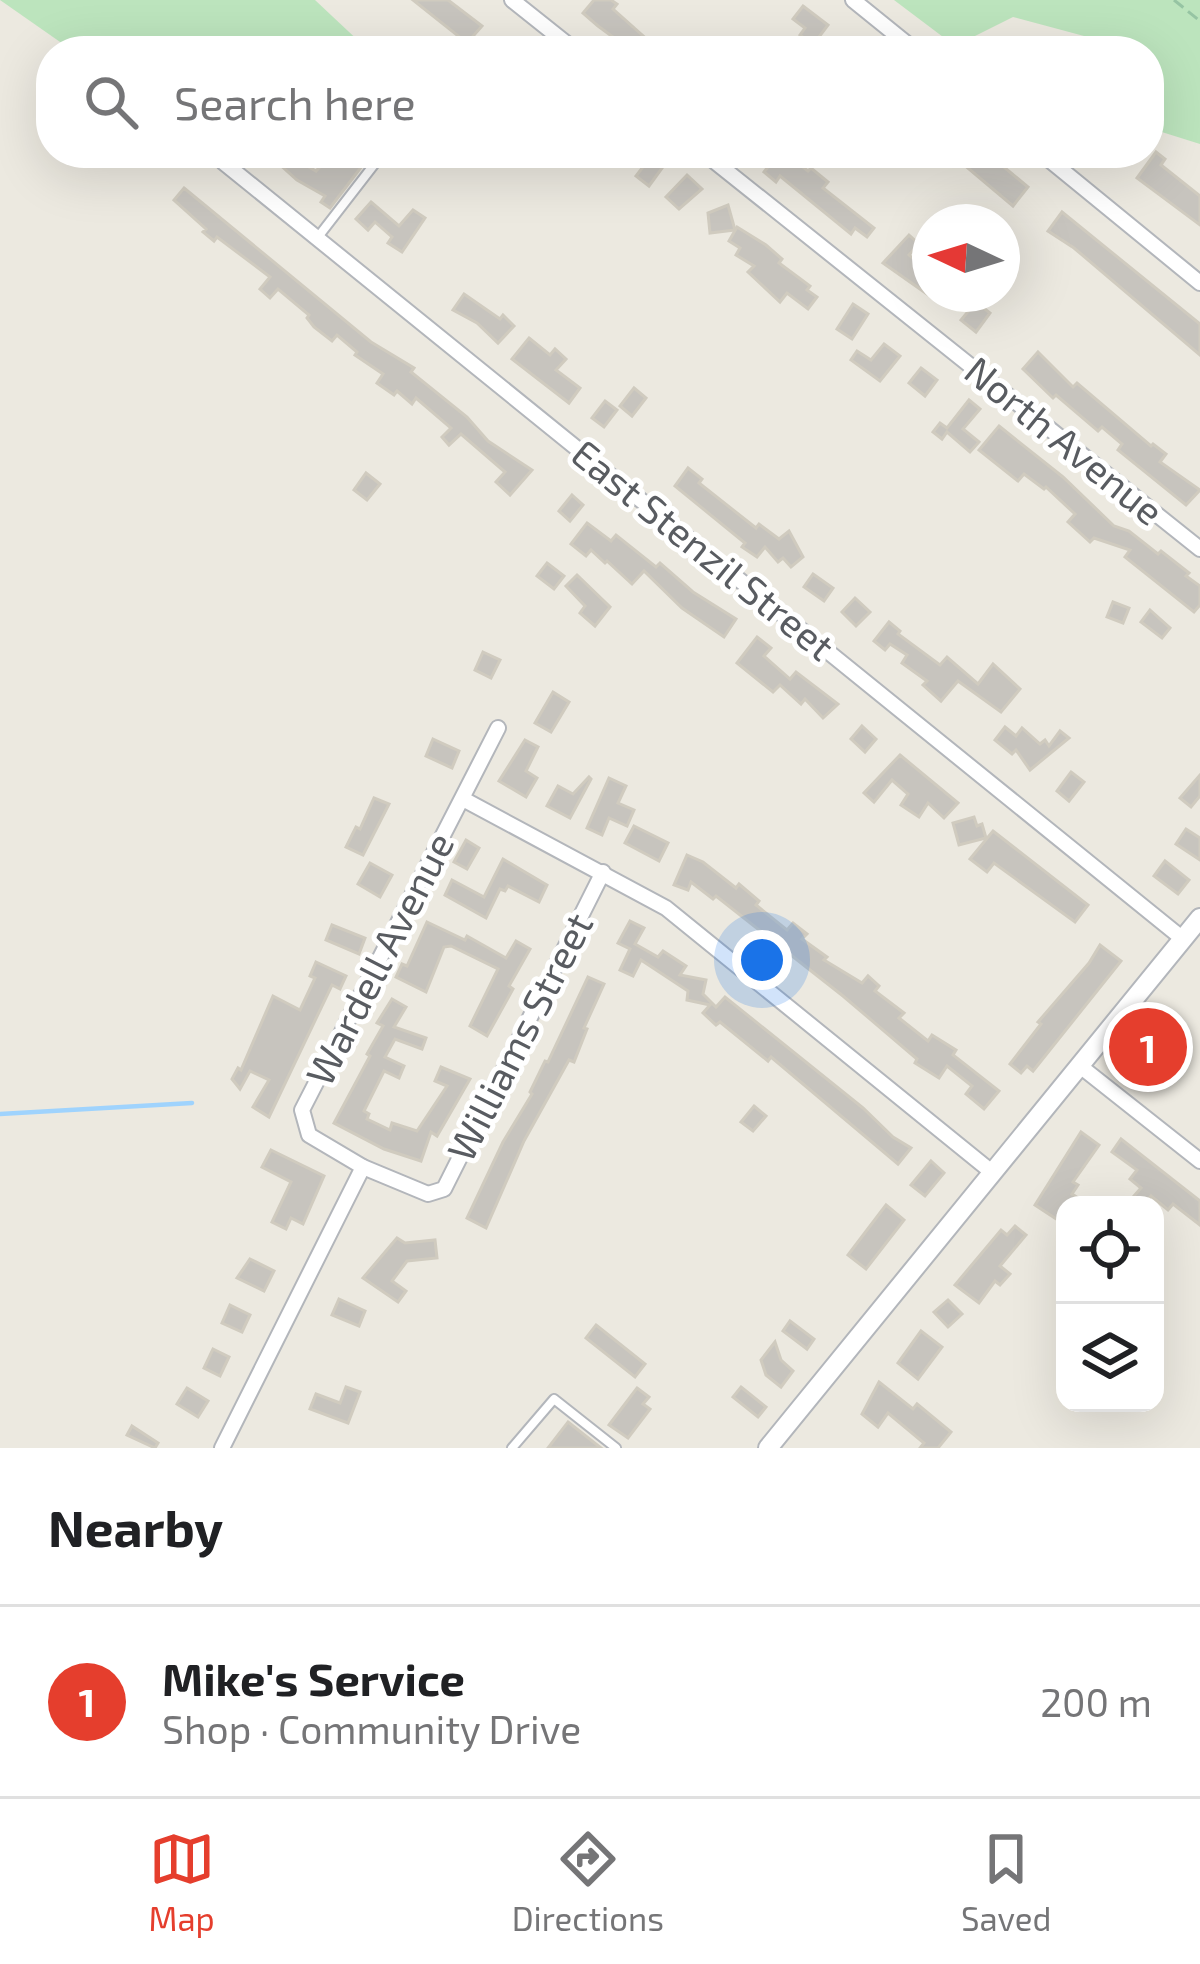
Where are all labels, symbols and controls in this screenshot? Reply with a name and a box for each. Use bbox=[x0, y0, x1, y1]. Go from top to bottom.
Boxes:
search box bbox=[36, 36, 1164, 168]
icon: search bbox=[78, 69, 144, 135]
text: Search here bbox=[174, 75, 416, 129]
north arrow bbox=[912, 204, 1020, 312]
street label: North Avenue bbox=[956, 346, 1173, 534]
street label: East Stenzil Street bbox=[563, 429, 845, 669]
street label: Wardell Avenue bbox=[295, 824, 463, 1092]
street label: Williams Street bbox=[436, 904, 601, 1168]
your location bbox=[732, 930, 792, 990]
pin: 1 bbox=[1109, 1002, 1187, 1092]
map controls bbox=[1056, 1196, 1164, 1412]
button: locate bbox=[1056, 1196, 1164, 1304]
button: layers bbox=[1056, 1304, 1164, 1412]
text: Nearby bbox=[48, 1496, 223, 1557]
text: Mike's Service bbox=[162, 1651, 465, 1705]
text: 1 bbox=[79, 1678, 95, 1725]
text: 200 m bbox=[1040, 1678, 1152, 1725]
text: Shop · Community Drive bbox=[162, 1705, 581, 1752]
tab: Map bbox=[149, 1826, 215, 1938]
tab: Directions bbox=[512, 1826, 664, 1938]
tab: Saved bbox=[961, 1826, 1051, 1938]

